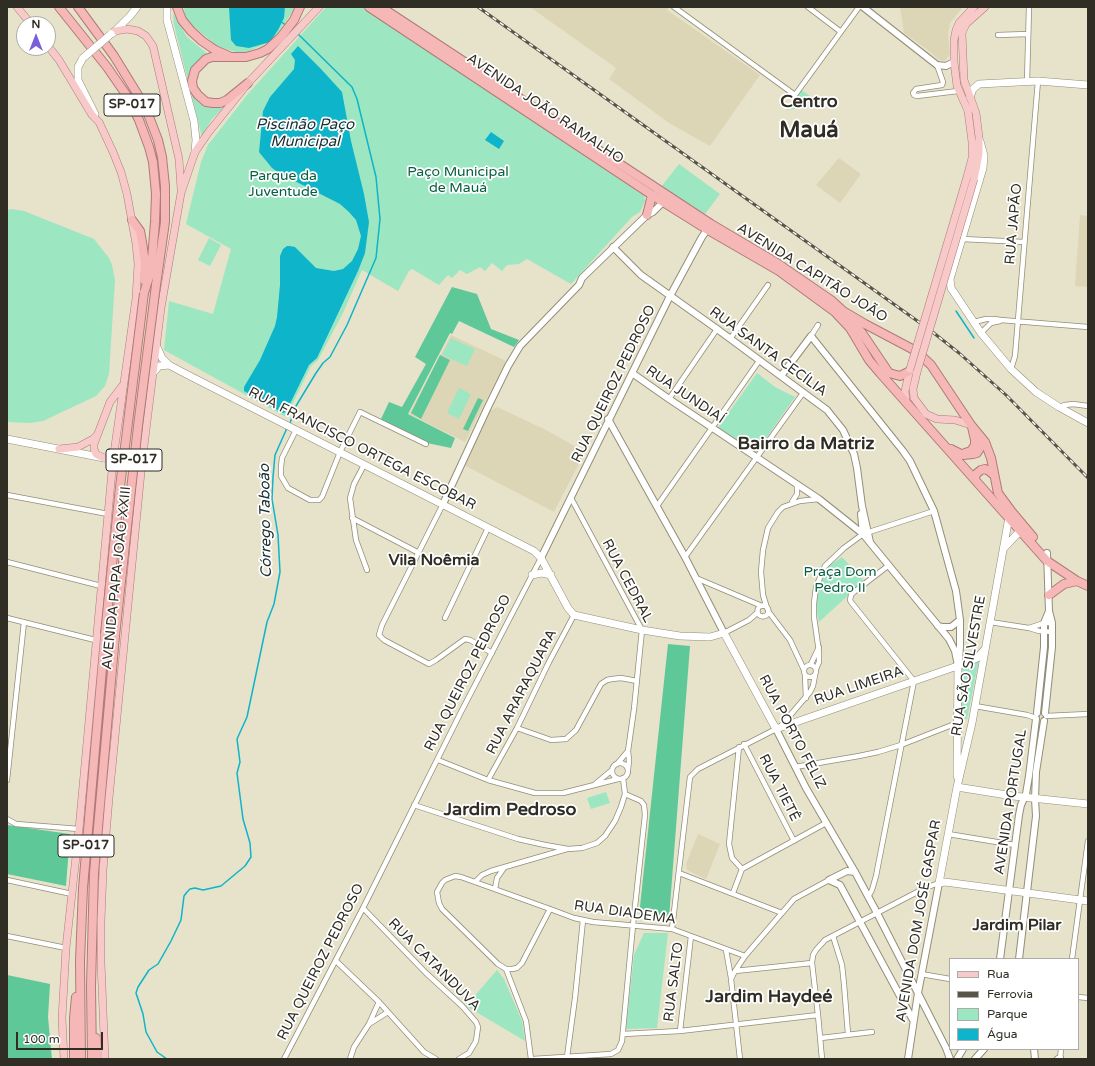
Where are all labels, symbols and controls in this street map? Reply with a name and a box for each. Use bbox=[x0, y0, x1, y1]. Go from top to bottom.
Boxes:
north arrow bbox=[16, 16, 56, 56]
text: N bbox=[32, 18, 40, 31]
street label: AVENIDA JOÃO RAMALHO bbox=[463, 50, 627, 168]
district label: Centro bbox=[780, 91, 838, 113]
road number: SP-017 bbox=[104, 94, 160, 116]
water label: Piscinão Paço Municipal bbox=[256, 116, 354, 151]
district label: Mauá bbox=[779, 118, 839, 144]
park label: Paço Municipal de Mauá bbox=[407, 164, 509, 196]
park label: Parque da Juventude bbox=[248, 168, 318, 200]
street label: RUA JAPÃO bbox=[1002, 183, 1026, 265]
street label: AVENIDA CAPITÃO JOÃO bbox=[734, 220, 890, 326]
street label: RUA QUEIROZ PEDROSO bbox=[568, 302, 660, 466]
street label: RUA SANTA CECÍLIA bbox=[706, 304, 830, 400]
street label: RUA JUNDIAÍ bbox=[642, 362, 728, 428]
street label: RUA FRANCISCO ORTEGA ESCOBAR bbox=[245, 384, 479, 514]
district label: Bairro da Matriz bbox=[738, 433, 874, 455]
road number: SP-017 bbox=[106, 449, 162, 471]
water label: Córrego Taboão bbox=[256, 464, 276, 578]
street label: AVENIDA PAPA JOÃO XXIII bbox=[99, 485, 135, 671]
street label: RUA CEDRAL bbox=[598, 536, 656, 626]
district label: Vila Noêmia bbox=[388, 551, 480, 571]
park label: Praça Dom Pedro II bbox=[803, 564, 877, 596]
street label: RUA QUEIROZ PEDROSO bbox=[421, 592, 515, 754]
street label: RUA SÃO SILVESTRE bbox=[948, 594, 990, 738]
street label: RUA ARARAQUARA bbox=[483, 627, 561, 757]
street label: RUA LIMEIRA bbox=[812, 663, 906, 709]
street label: RUA PORTO FELIZ bbox=[755, 672, 829, 792]
street label: AVENIDA PORTUGAL bbox=[991, 728, 1031, 876]
street label: RUA TIETÊ bbox=[755, 752, 803, 824]
district label: Jardim Pedroso bbox=[444, 799, 576, 821]
street label: AVENIDA DOM JOSÉ GASPAR bbox=[893, 819, 945, 1023]
road number: SP-017 bbox=[58, 835, 114, 857]
street label: RUA QUEIROZ PEDROSO bbox=[274, 881, 368, 1043]
street label: RUA DIADEMA bbox=[573, 898, 677, 928]
street label: RUA CATANDUVA bbox=[384, 915, 484, 1015]
district label: Jardim Pilar bbox=[973, 916, 1061, 936]
street label: RUA SALTO bbox=[661, 941, 687, 1023]
legend bbox=[949, 958, 1079, 1050]
text: Rua bbox=[987, 967, 1010, 981]
district label: Jardim Haydeé bbox=[706, 986, 832, 1008]
text: Ferrovia bbox=[987, 987, 1033, 1001]
text: Parque bbox=[987, 1007, 1028, 1021]
scale bar bbox=[18, 1024, 105, 1050]
text: Água bbox=[987, 1027, 1017, 1041]
text: 100 m bbox=[23, 1032, 60, 1046]

